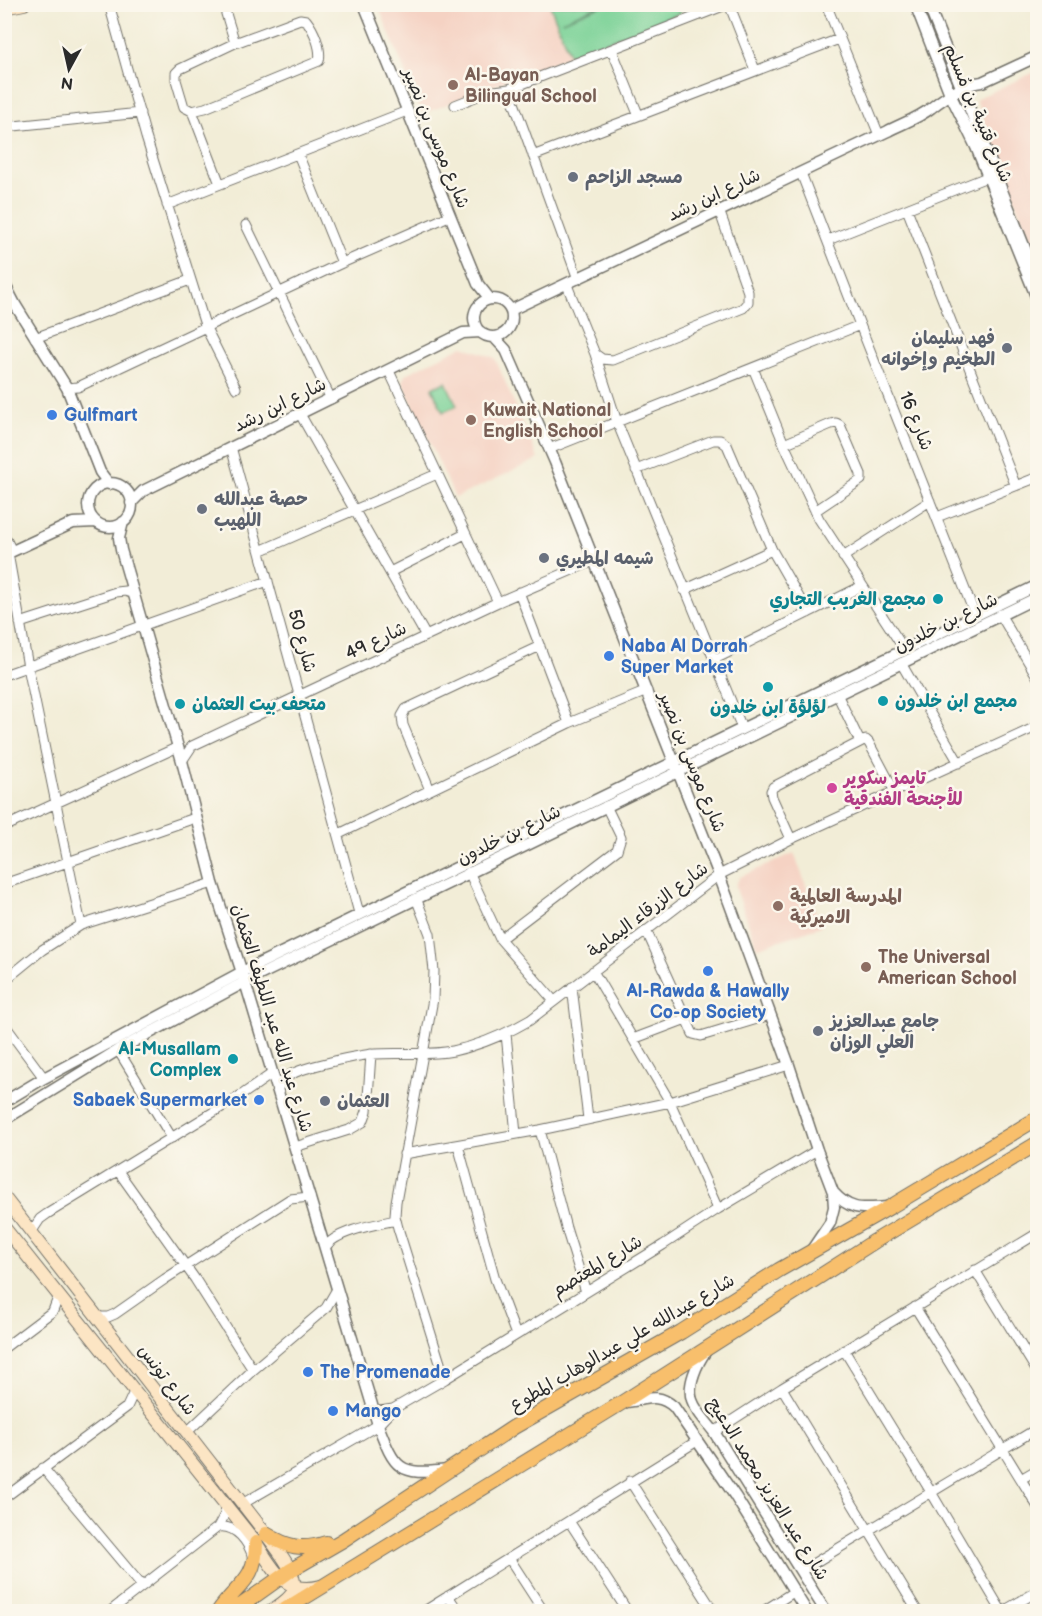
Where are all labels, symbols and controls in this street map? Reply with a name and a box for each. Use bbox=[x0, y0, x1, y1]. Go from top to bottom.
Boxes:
north arrow bbox=[39, 39, 99, 99]
street label: شارع قتيبة بن مُسلم bbox=[936, 40, 1017, 187]
street label: شارع موسى بن نصير bbox=[396, 63, 474, 212]
place label: Al-Bayan Bilingual School bbox=[464, 65, 597, 107]
text: N bbox=[60, 72, 74, 93]
marker: Al-Bayan Bilingual School bbox=[446, 78, 460, 92]
street label: شارع ابن رشد bbox=[664, 164, 764, 227]
place label: مسجد الزاحم bbox=[585, 167, 683, 191]
marker: مسجد الزاحم bbox=[566, 170, 580, 184]
place label: فهد سليمان الطخيم وإخوانه bbox=[881, 328, 995, 373]
marker: فهد سليمان الطخيم وإخوانه bbox=[1000, 341, 1014, 355]
street label: شارع ابن رشد bbox=[230, 374, 330, 437]
street label: شارع 16 bbox=[894, 388, 937, 454]
place label: Kuwait National English School bbox=[483, 400, 611, 442]
place label: Gulfmart bbox=[64, 405, 138, 426]
marker: Gulfmart bbox=[45, 408, 59, 422]
marker: Kuwait National English School bbox=[464, 413, 478, 427]
place label: حصة عبدالله اللهيب bbox=[214, 489, 308, 531]
marker: حصة عبدالله اللهيب bbox=[195, 502, 209, 516]
place label: شيمه المطيري bbox=[556, 548, 654, 572]
marker: شيمه المطيري bbox=[537, 551, 551, 565]
place label: مجمع الغريب التجاري bbox=[769, 589, 926, 613]
street label: شارع بن خلدون bbox=[891, 589, 1002, 658]
marker: مجمع الغريب التجاري bbox=[931, 592, 945, 606]
street label: شارع 50 bbox=[283, 607, 321, 675]
street label: شارع 49 bbox=[342, 618, 410, 665]
place label: Naba Al Dorrah Super Market bbox=[621, 636, 748, 678]
marker: Naba Al Dorrah Super Market bbox=[602, 649, 616, 663]
marker: لؤلؤة ابن خلدون bbox=[761, 680, 775, 694]
street label: شارع موسى بن نصير bbox=[652, 687, 730, 836]
place label: مجمع ابن خلدون bbox=[895, 691, 1017, 714]
place label: متحف بيت العثمان bbox=[192, 694, 326, 715]
marker: مجمع ابن خلدون bbox=[876, 694, 890, 708]
marker: متحف بيت العثمان bbox=[173, 697, 187, 711]
place label: لؤلؤة ابن خلدون bbox=[710, 697, 826, 718]
place label: تايمز سكوير للأجنحة الفندقية bbox=[842, 768, 963, 810]
marker: تايمز سكوير للأجنحة الفندقية bbox=[825, 781, 839, 795]
street label: شارع بن خلدون bbox=[454, 801, 565, 870]
street label: شارع الزرقاء اليمامة bbox=[584, 858, 713, 963]
place label: المدرسة العالمية الاميركية bbox=[790, 886, 902, 928]
marker: المدرسة العالمية الاميركية bbox=[771, 899, 785, 913]
street label: شارع عبد الله عبد اللطيف العثمان bbox=[226, 901, 317, 1135]
place label: The Universal American School bbox=[877, 947, 1017, 989]
marker: The Universal American School bbox=[859, 960, 873, 974]
marker: Al-Rawda & Hawally Co-op Society bbox=[701, 964, 715, 978]
place label: Al-Rawda & Hawally Co-op Society bbox=[626, 981, 790, 1023]
place label: جامع عبدالعزيز العلي الوزان bbox=[828, 1011, 939, 1058]
marker: جامع عبدالعزيز العلي الوزان bbox=[811, 1024, 825, 1038]
place label: Al-Musallam Complex bbox=[118, 1039, 221, 1081]
marker: Al-Musallam Complex bbox=[226, 1052, 240, 1066]
place label: Sabaek Supermarket bbox=[73, 1090, 247, 1111]
place label: العثمان bbox=[337, 1091, 389, 1112]
marker: Sabaek Supermarket bbox=[252, 1093, 266, 1107]
marker: العثمان bbox=[318, 1094, 332, 1108]
street label: شارع المعتصم bbox=[548, 1231, 648, 1304]
street label: شارع عبدالله علي عبدالوهاب المطوع bbox=[506, 1270, 741, 1421]
street label: شارع تونس bbox=[133, 1340, 200, 1420]
place label: The Promenade bbox=[320, 1362, 451, 1383]
marker: The Promenade bbox=[301, 1365, 315, 1379]
street label: شارع عبد العزيز محمد الدعيج bbox=[702, 1394, 833, 1585]
place label: Mango bbox=[345, 1401, 401, 1422]
marker: Mango bbox=[326, 1404, 340, 1418]

